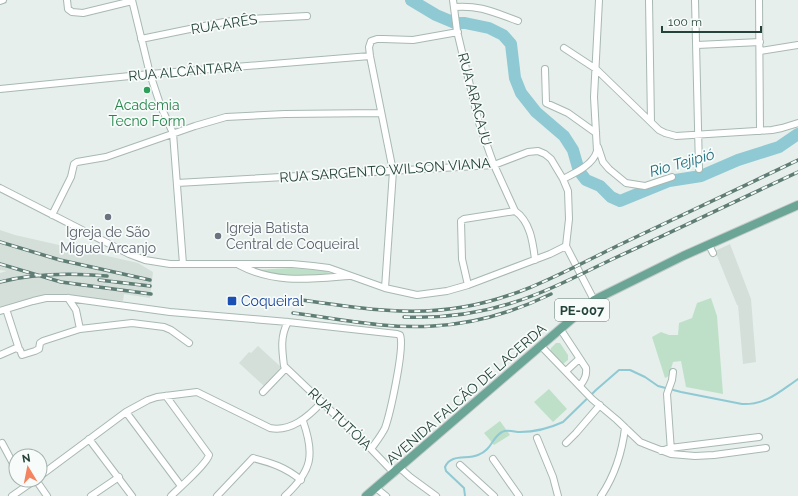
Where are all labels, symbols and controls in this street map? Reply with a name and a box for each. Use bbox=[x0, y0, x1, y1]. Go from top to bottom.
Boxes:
scale bar bbox=[662, 8, 761, 34]
street label: RUA ARÊS bbox=[189, 10, 259, 37]
text: 100 m bbox=[668, 15, 702, 29]
street label: RUA ARACAJU bbox=[455, 51, 495, 147]
street label: RUA ALCÂNTARA bbox=[127, 57, 243, 84]
marker: Academia Tecno Form bbox=[142, 85, 152, 95]
place label: Academia Tecno Form bbox=[109, 97, 185, 129]
water label: Rio Tejipió bbox=[647, 145, 717, 181]
street label: RUA SARGENTO WILSON VIANA bbox=[279, 155, 492, 185]
marker: Igreja de São Miguel Arcanjo bbox=[103, 212, 113, 222]
place label: Igreja Batista Central de Coqueiral bbox=[226, 220, 359, 252]
place label: Igreja de São Miguel Arcanjo bbox=[60, 224, 156, 256]
marker: Igreja Batista Central de Coqueiral bbox=[213, 231, 223, 241]
place label: Coqueiral bbox=[241, 293, 304, 309]
marker: Coqueiral bbox=[226, 295, 238, 307]
road number: PE-007 bbox=[555, 299, 609, 321]
street label: AVENIDA FALCÃO DE LACERDA bbox=[382, 319, 549, 468]
street label: RUA TUTÓIA bbox=[305, 384, 376, 454]
north arrow bbox=[8, 448, 48, 488]
text: N bbox=[21, 452, 32, 466]

